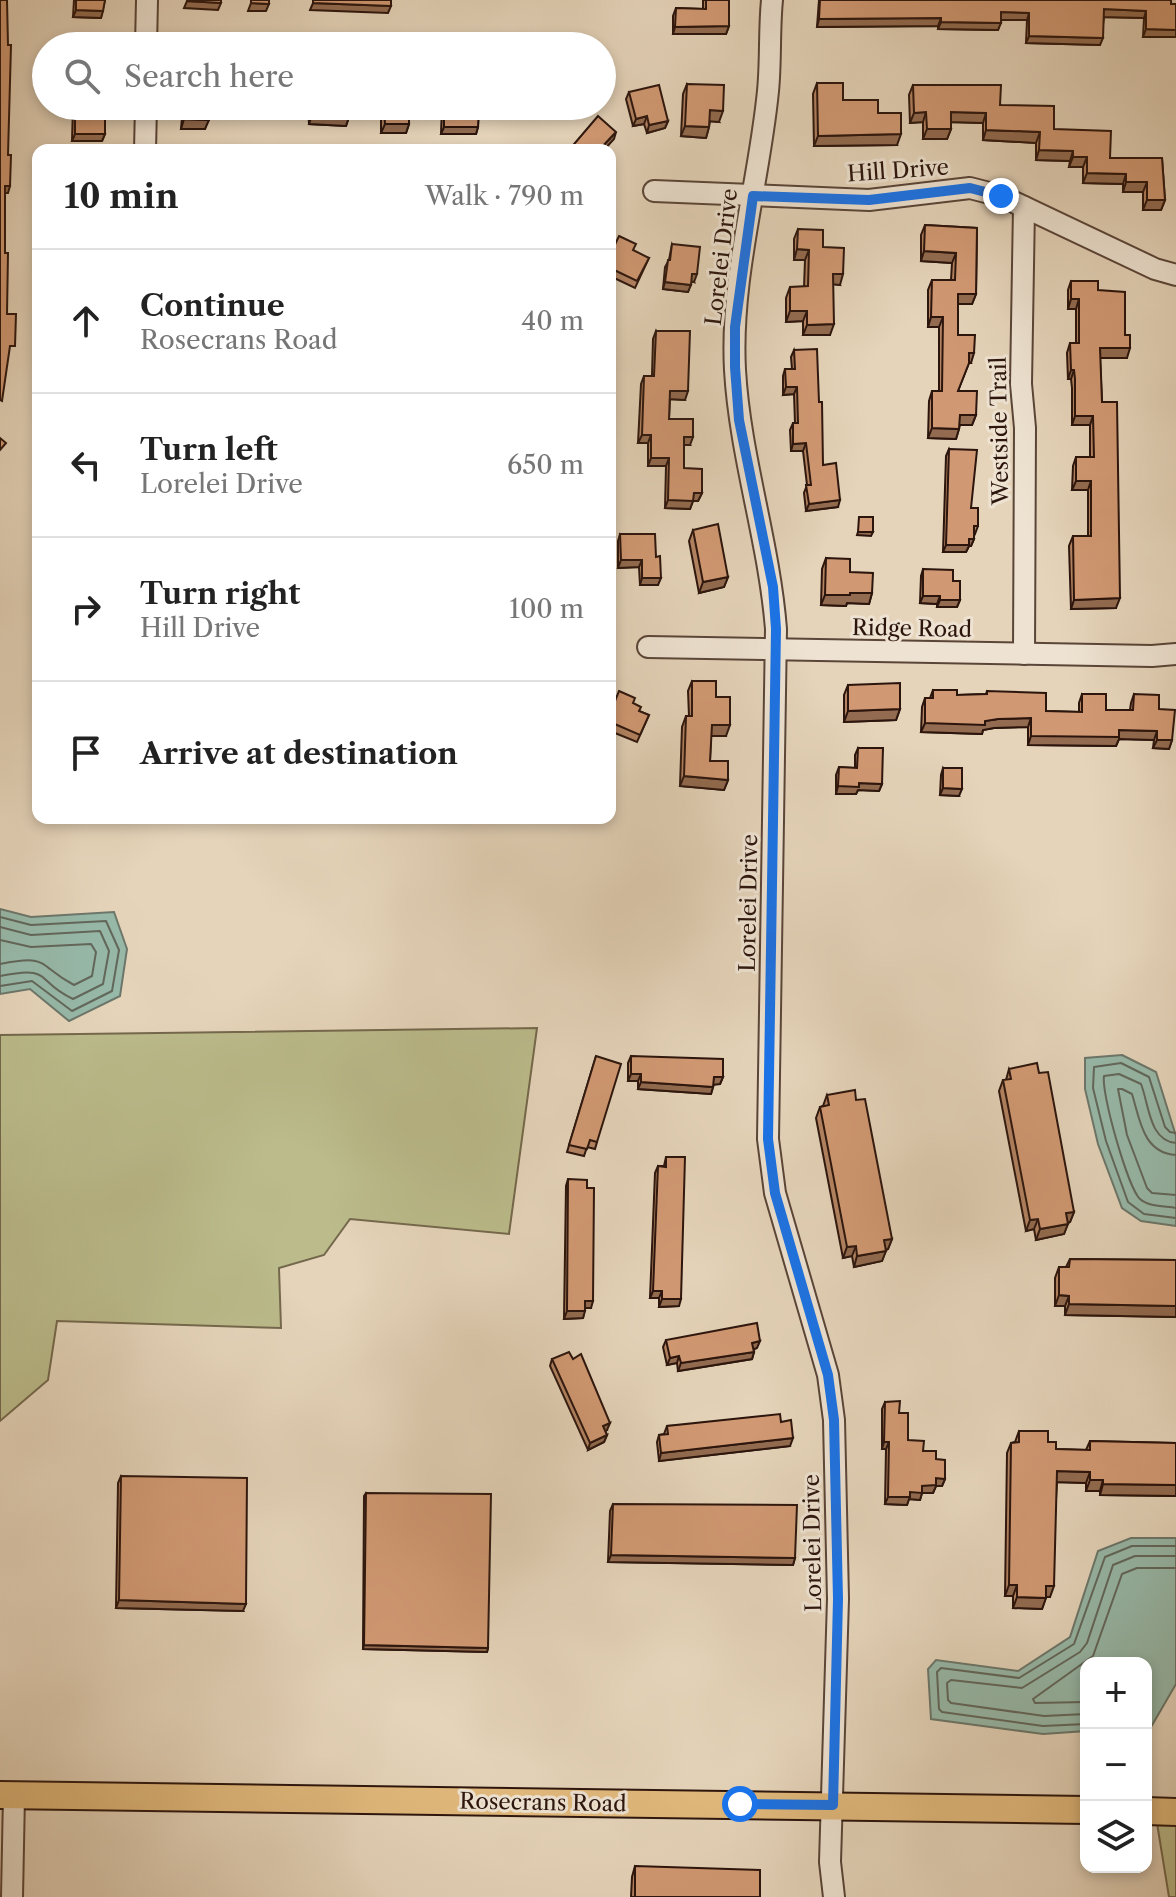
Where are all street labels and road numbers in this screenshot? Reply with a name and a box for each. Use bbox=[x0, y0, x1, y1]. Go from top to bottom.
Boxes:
street label: Hill Drive bbox=[846, 153, 950, 188]
street label: Lorelei Drive bbox=[700, 187, 743, 327]
street label: Westside Trail bbox=[985, 356, 1014, 506]
street label: Ridge Road bbox=[852, 614, 972, 643]
street label: Lorelei Drive bbox=[734, 834, 763, 972]
street label: Lorelei Drive bbox=[798, 1474, 827, 1612]
street label: Rosecrans Road bbox=[459, 1788, 627, 1817]

